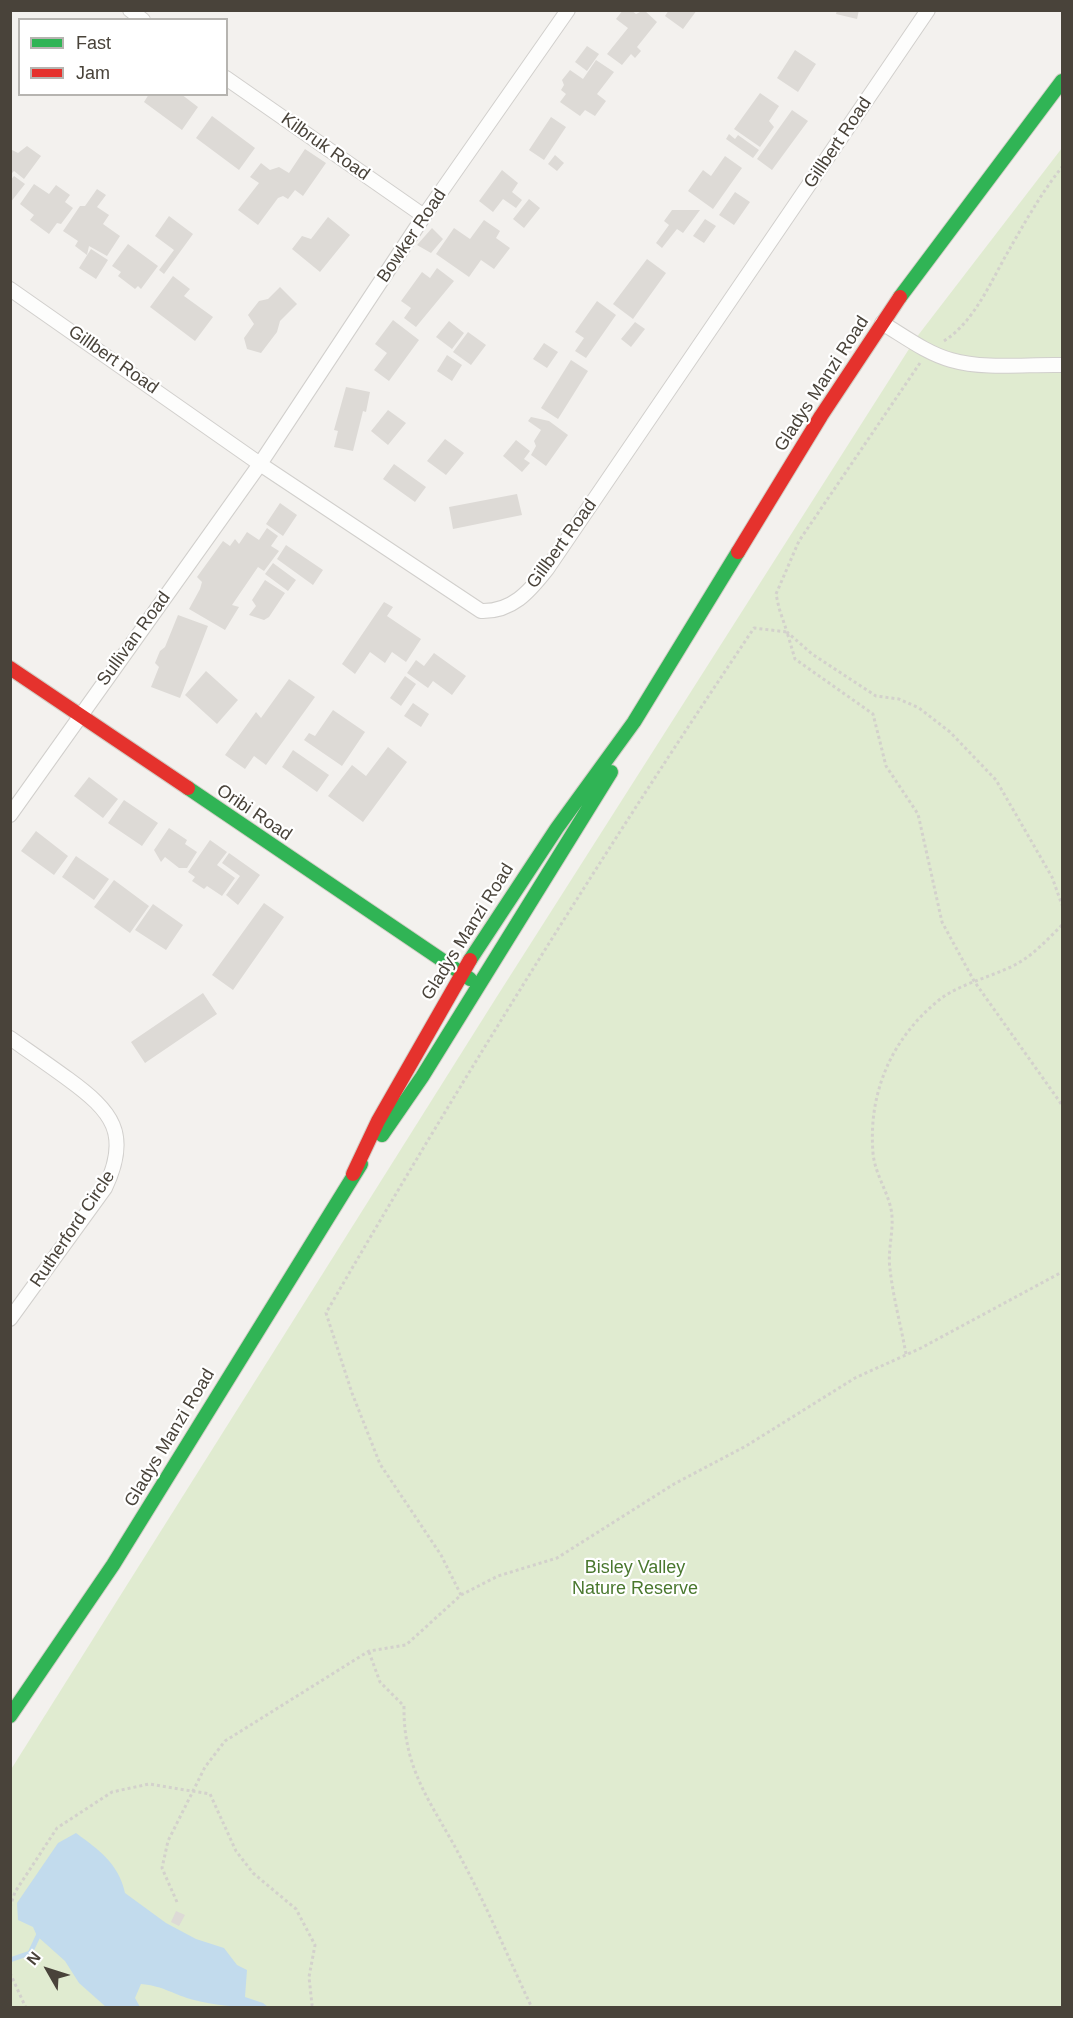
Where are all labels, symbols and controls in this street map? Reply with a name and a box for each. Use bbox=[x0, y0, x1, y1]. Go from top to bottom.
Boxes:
legend bbox=[18, 18, 228, 96]
text: Fast bbox=[76, 33, 111, 53]
text: Jam bbox=[76, 63, 110, 83]
street label: Gillbert Road bbox=[800, 93, 876, 193]
street label: Kilbruk Road bbox=[277, 109, 373, 185]
street label: Bowker Road bbox=[373, 185, 451, 287]
street label: Gladys Manzi Road bbox=[770, 312, 874, 456]
street label: Gillbert Road bbox=[64, 321, 162, 399]
street label: Gillbert Road bbox=[522, 495, 602, 593]
street label: Sullivan Road bbox=[93, 588, 175, 690]
street label: Oribi Road bbox=[212, 780, 296, 846]
street label: Gladys Manzi Road bbox=[417, 860, 519, 1004]
street label: Rutherford Circle bbox=[26, 1167, 120, 1291]
street label: Gladys Manzi Road bbox=[120, 1365, 220, 1511]
park label: Bisley Valley Nature Reserve bbox=[572, 1557, 698, 1600]
north arrow bbox=[18, 1940, 78, 2000]
text: N bbox=[23, 1949, 44, 1968]

